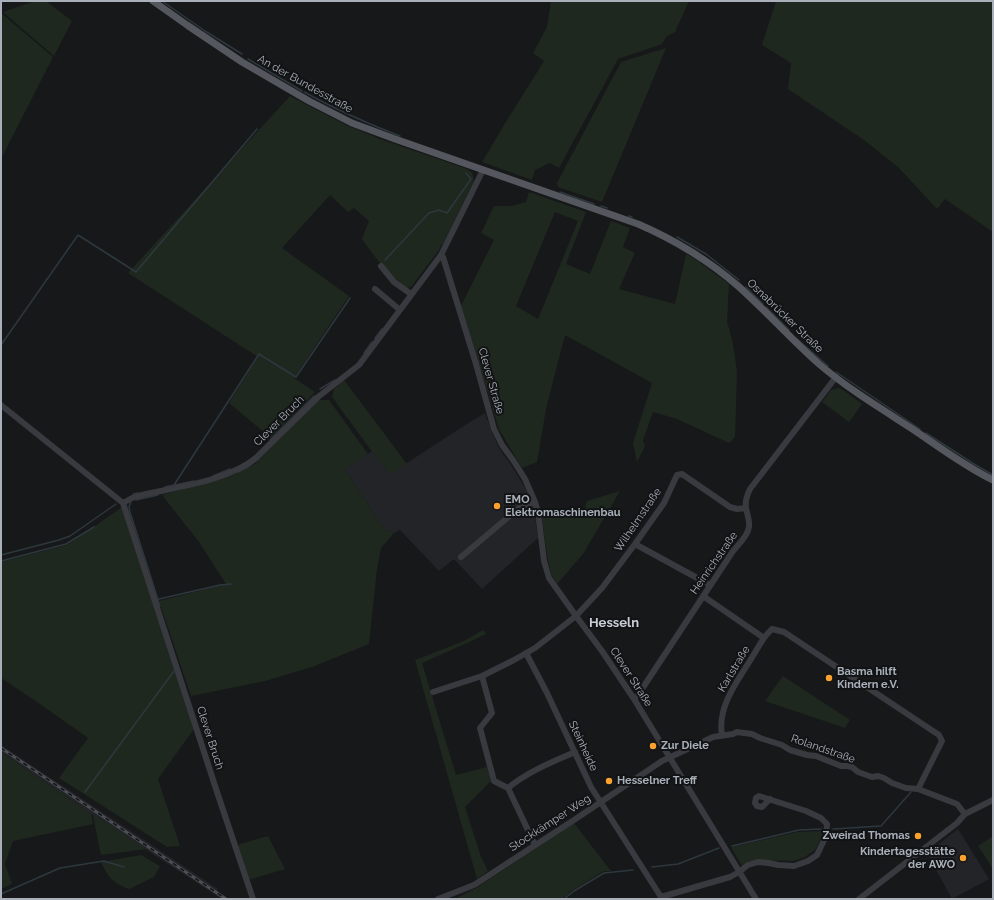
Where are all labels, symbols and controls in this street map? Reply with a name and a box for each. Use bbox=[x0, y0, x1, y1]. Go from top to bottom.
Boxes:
street label: An der Bundesstraße bbox=[255, 52, 355, 116]
street label: Osnabrücker Straße bbox=[744, 276, 826, 356]
street label: Clever Straße bbox=[475, 346, 507, 416]
street label: Clever Bruch bbox=[251, 393, 307, 449]
street label: Wilhelmstraße bbox=[612, 486, 664, 554]
place label: EMO Elektromaschinenbau bbox=[505, 493, 621, 519]
marker: EMO Elektromaschinenbau bbox=[492, 501, 502, 511]
street label: Heinrichstraße bbox=[688, 529, 740, 597]
district label: Hesseln bbox=[589, 615, 639, 631]
street label: Karlstraße bbox=[715, 644, 753, 694]
street label: Clever Straße bbox=[607, 645, 655, 709]
place label: Basma hilft Kindern e.V. bbox=[837, 665, 899, 691]
marker: Basma hilft Kindern e.V. bbox=[824, 673, 834, 683]
street label: Clever Bruch bbox=[194, 705, 226, 771]
street label: Steinheide bbox=[566, 719, 600, 773]
street label: Rolandstraße bbox=[789, 732, 857, 766]
place label: Zur Diele bbox=[661, 739, 709, 753]
marker: Zur Diele bbox=[648, 741, 658, 751]
place label: Hesselner Treff bbox=[617, 774, 697, 788]
marker: Hesselner Treff bbox=[604, 776, 614, 786]
street label: Stockkämper Weg bbox=[507, 792, 593, 854]
place label: Zweirad Thomas bbox=[822, 829, 910, 843]
marker: Zweirad Thomas bbox=[913, 831, 923, 841]
place label: Kindertagesstätte der AWO bbox=[860, 845, 955, 871]
marker: Kindertagesstätte der AWO bbox=[958, 853, 968, 863]

